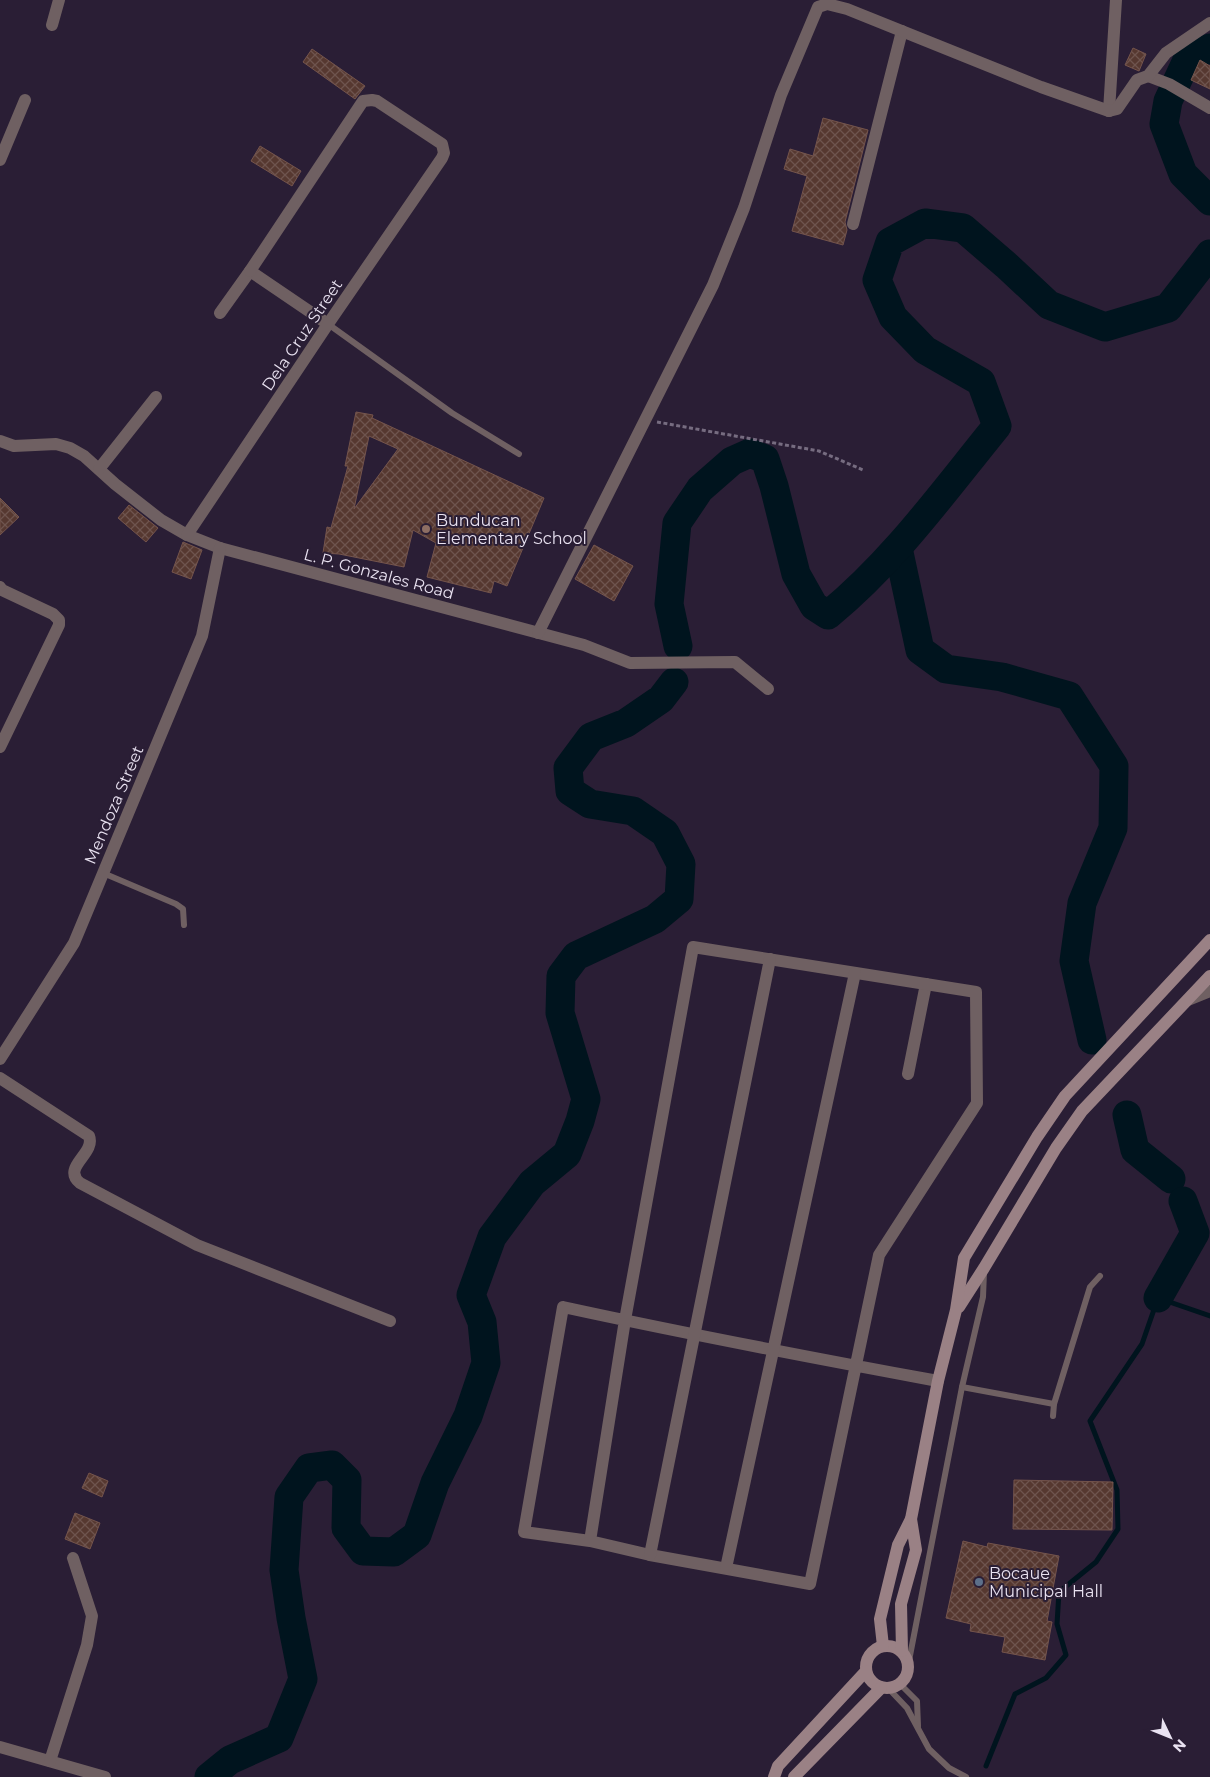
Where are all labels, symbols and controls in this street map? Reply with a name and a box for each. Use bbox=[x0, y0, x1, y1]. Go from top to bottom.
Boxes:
street label: Dela Cruz Street bbox=[258, 275, 347, 394]
place label: Bunducan Elementary School bbox=[436, 511, 587, 548]
marker: Bunducan Elementary School bbox=[420, 523, 432, 535]
street label: L. P. Gonzales Road bbox=[302, 545, 456, 603]
street label: Mendoza Street bbox=[81, 743, 148, 867]
place label: Bocaue Municipal Hall bbox=[989, 1564, 1103, 1601]
marker: Bocaue Municipal Hall bbox=[973, 1576, 985, 1588]
north arrow bbox=[1145, 1712, 1195, 1762]
text: N bbox=[1169, 1736, 1190, 1756]

